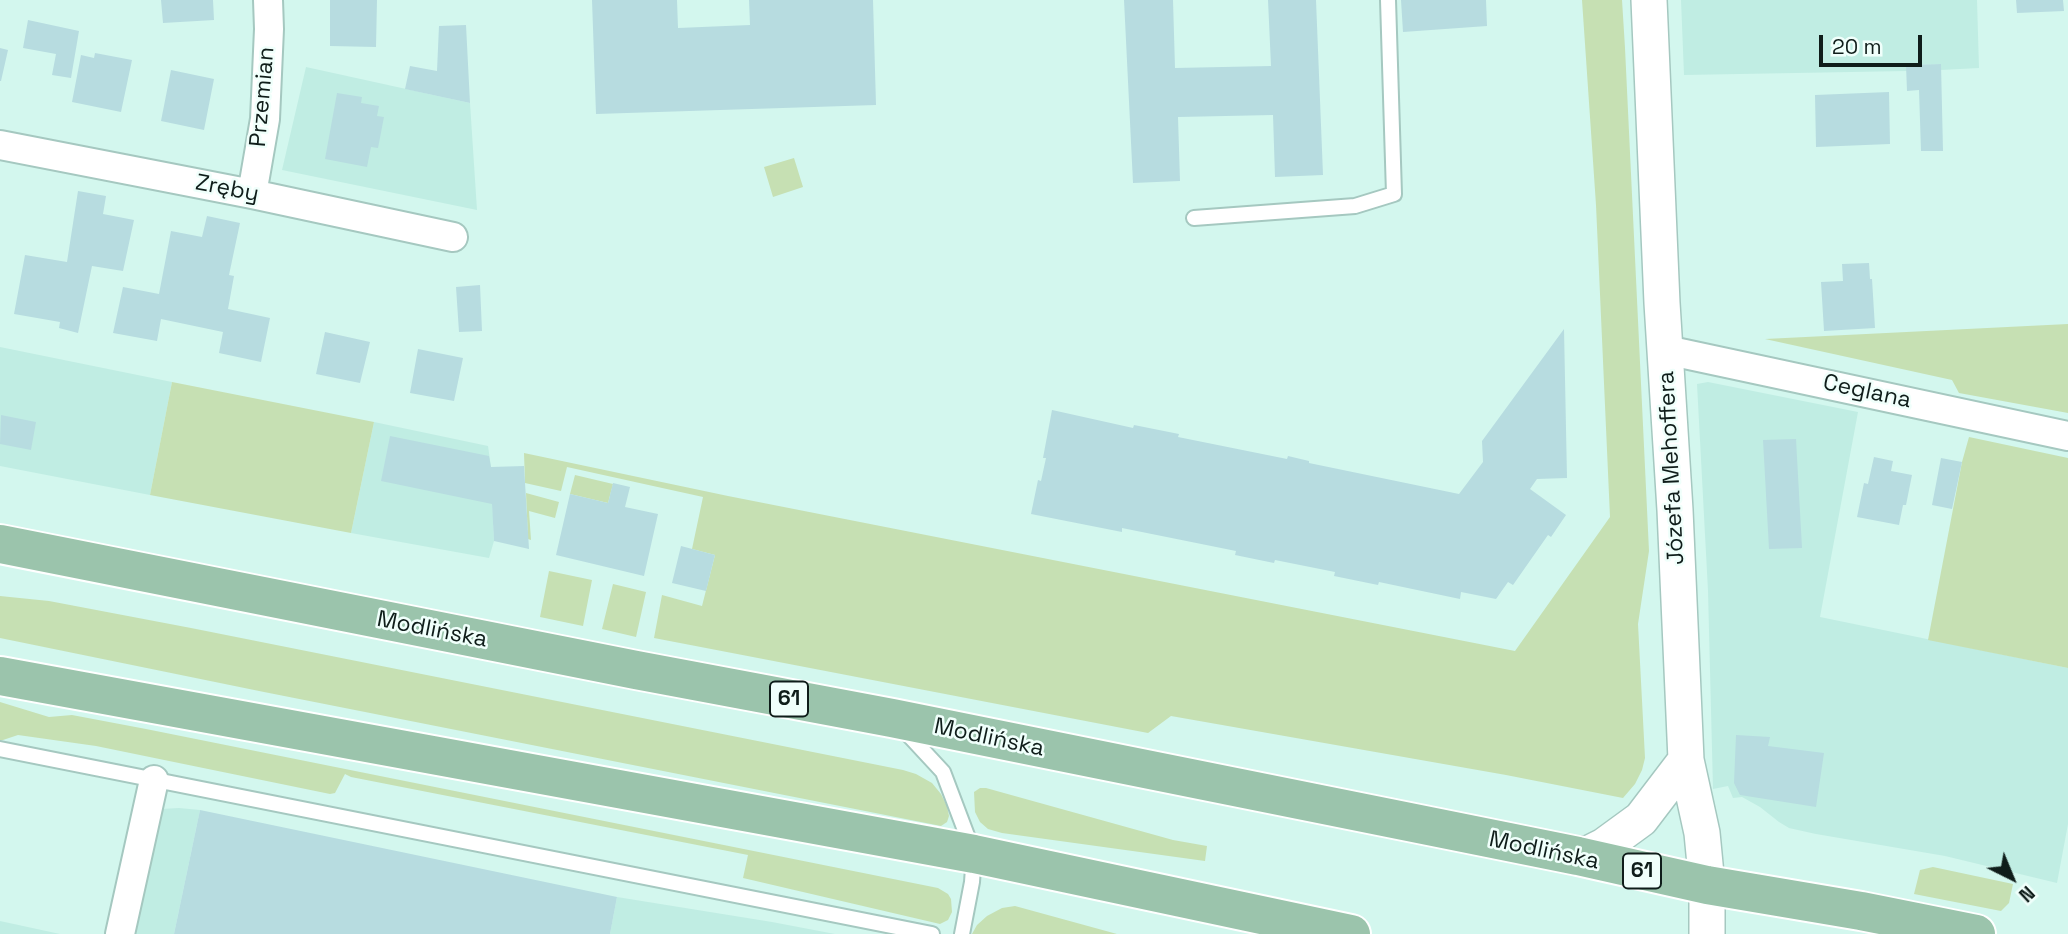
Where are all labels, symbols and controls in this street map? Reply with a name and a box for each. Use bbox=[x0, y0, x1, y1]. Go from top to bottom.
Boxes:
scale bar bbox=[1823, 21, 1926, 65]
text: 20 m bbox=[1832, 33, 1882, 60]
street label: Przemian bbox=[245, 46, 281, 148]
street label: Zręby bbox=[193, 169, 261, 209]
street label: Ceglana bbox=[1820, 369, 1914, 415]
street label: Józefa Mehoffera bbox=[1653, 370, 1691, 566]
street label: Modlińska bbox=[375, 606, 489, 654]
road number: 61 bbox=[770, 682, 808, 716]
street label: Modlińska bbox=[931, 713, 1047, 763]
street label: Modlińska bbox=[1486, 826, 1602, 876]
north arrow bbox=[1977, 843, 2047, 913]
road number: 61 bbox=[1623, 854, 1661, 888]
text: N bbox=[2013, 880, 2040, 907]

